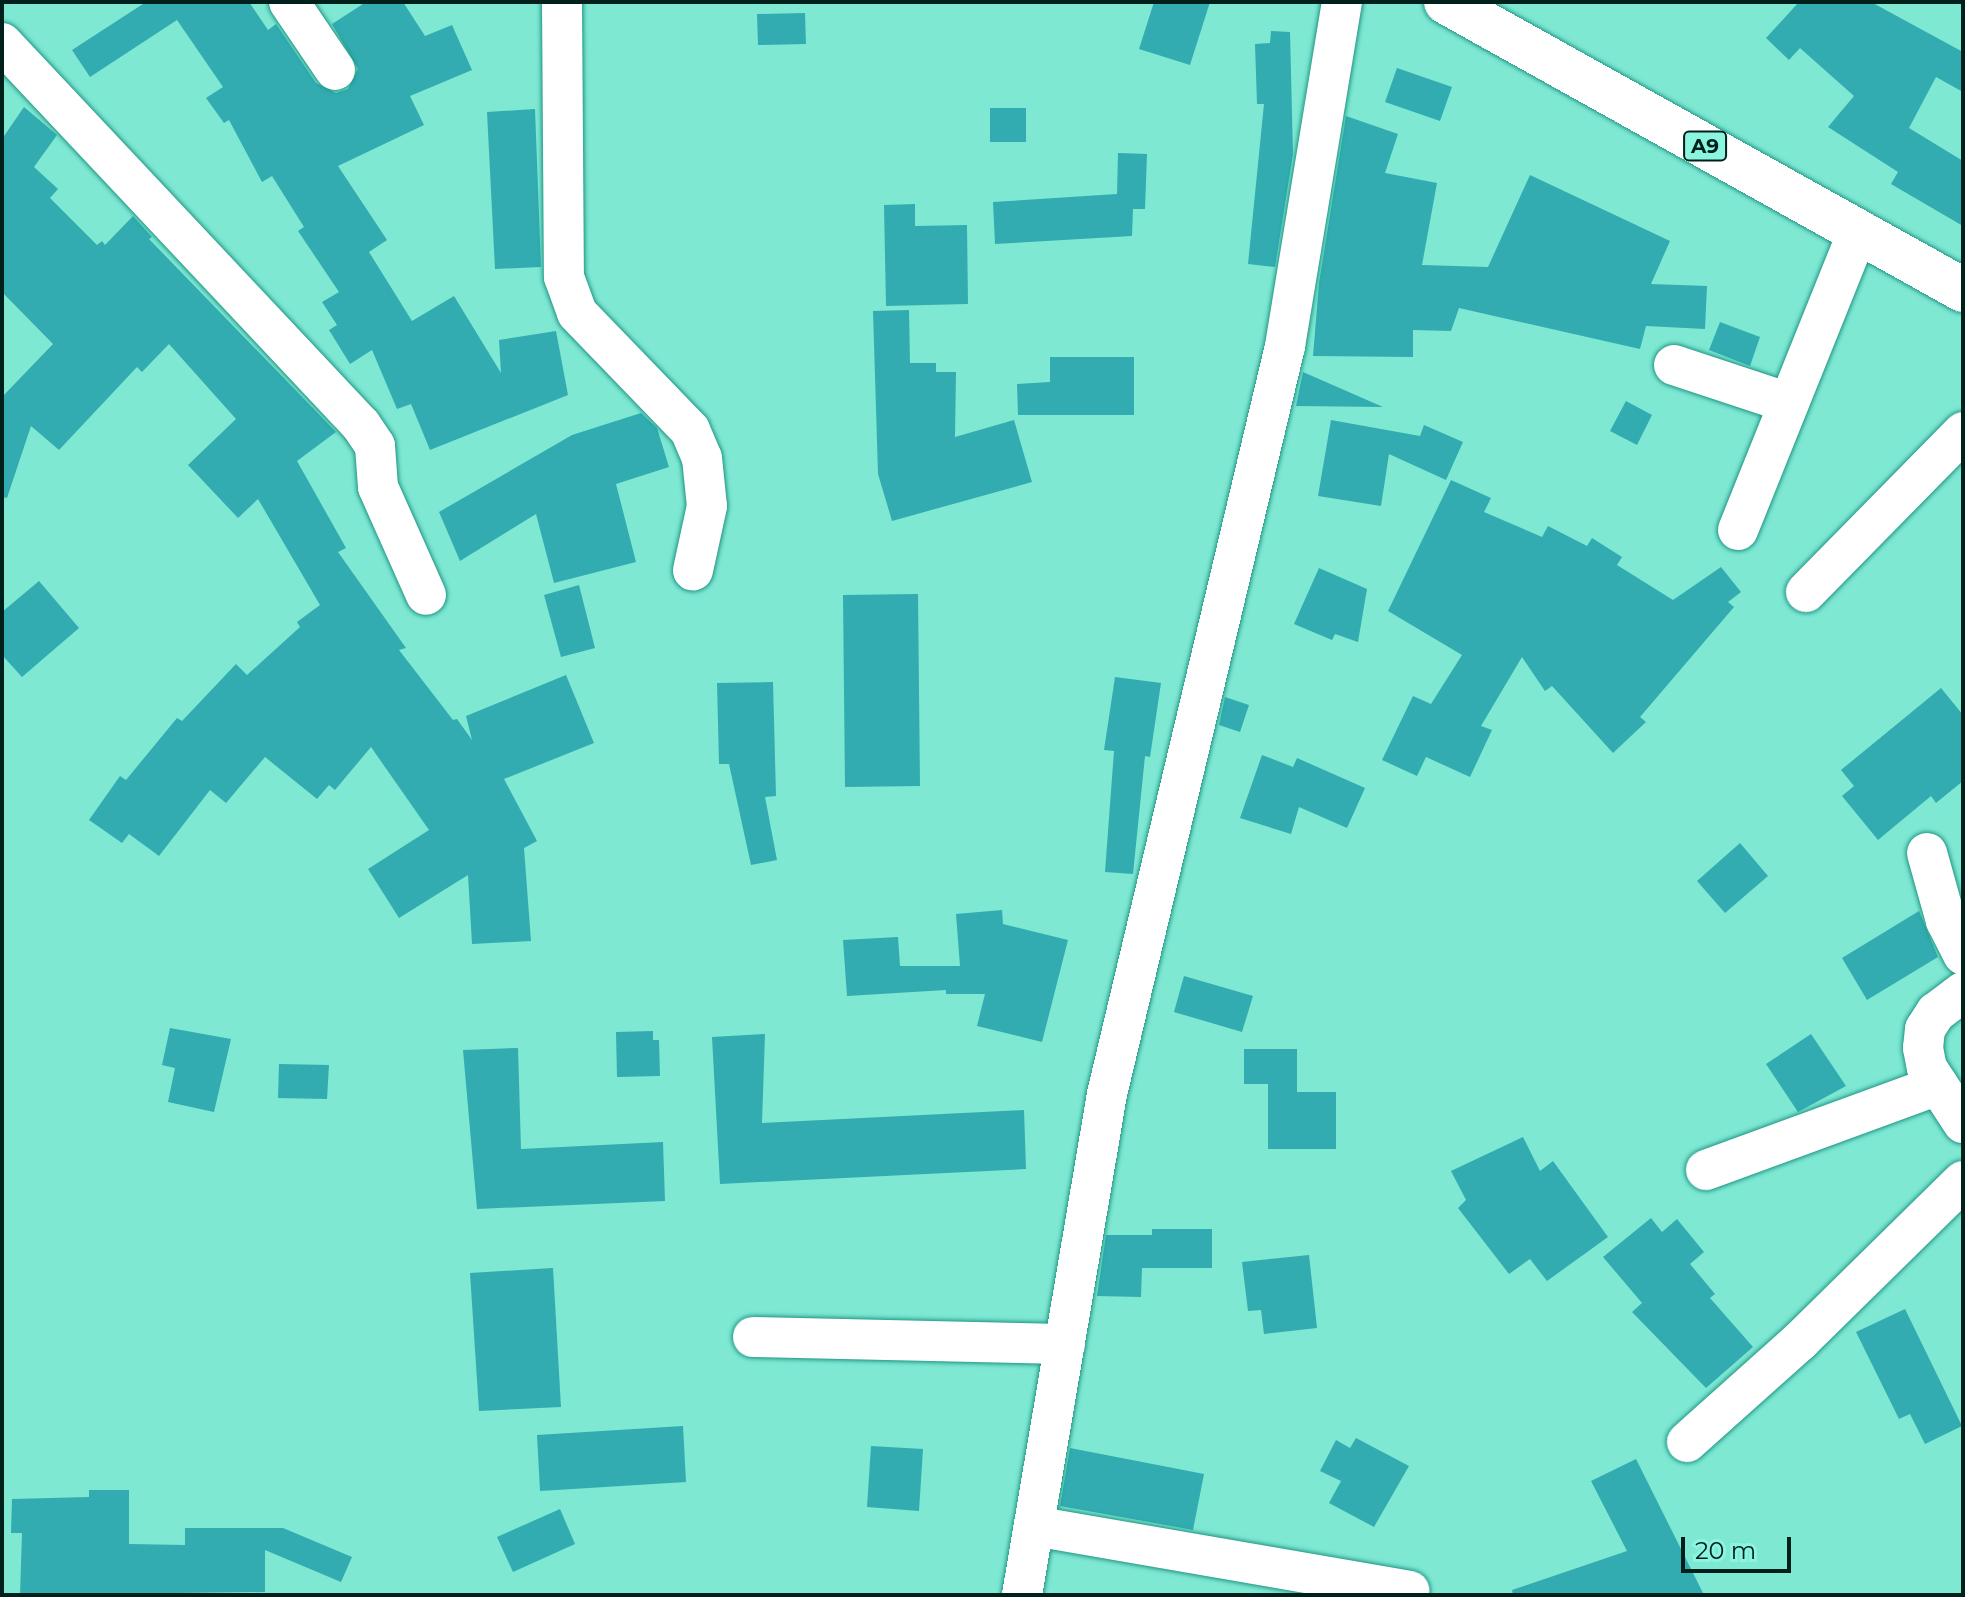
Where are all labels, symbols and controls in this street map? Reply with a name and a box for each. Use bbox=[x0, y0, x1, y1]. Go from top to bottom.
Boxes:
road number: A9 bbox=[1683, 130, 1727, 162]
scale bar bbox=[1685, 1521, 1795, 1571]
text: 20 m bbox=[1695, 1536, 1756, 1565]

